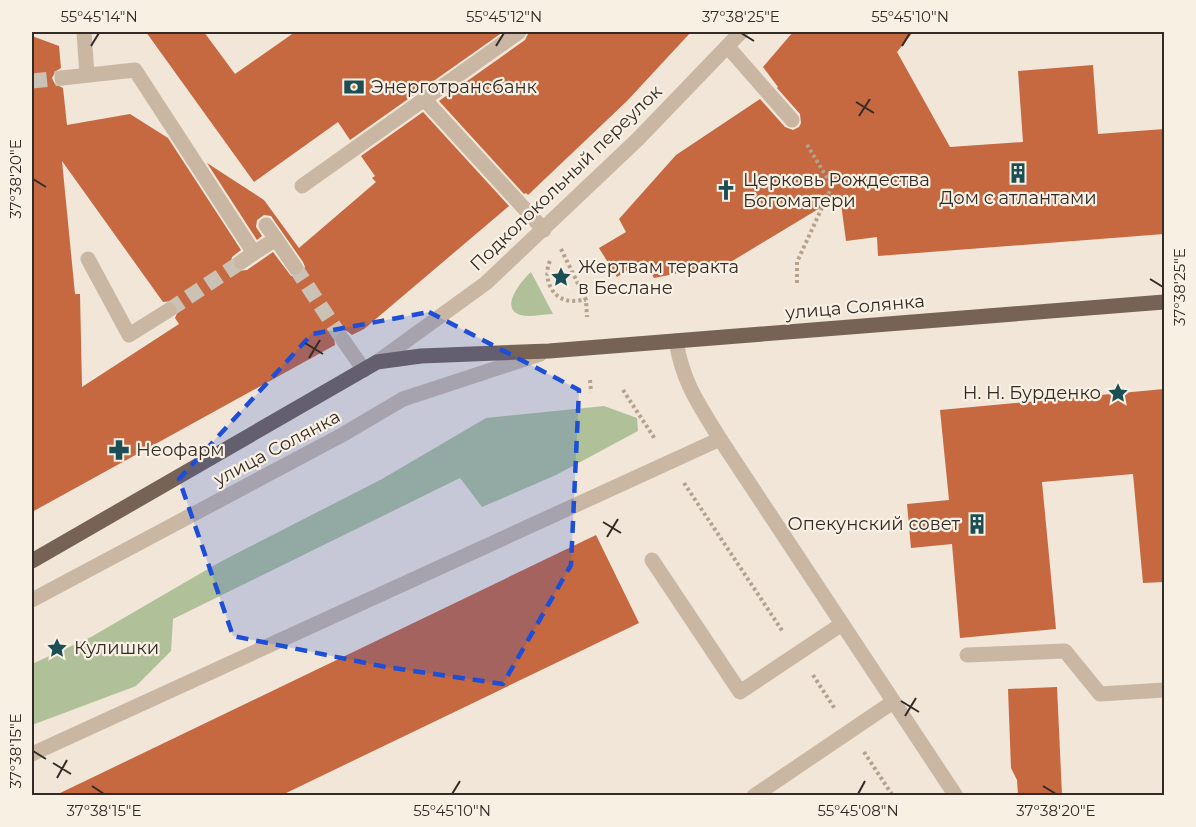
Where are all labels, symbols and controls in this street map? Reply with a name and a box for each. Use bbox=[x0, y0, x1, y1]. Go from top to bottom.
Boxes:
text: 55°45'14"N bbox=[60, 7, 138, 26]
text: 55°45'12"N bbox=[466, 7, 542, 26]
text: 37°38'25"E bbox=[702, 7, 780, 26]
text: 55°45'10"N bbox=[871, 7, 949, 26]
bank icon: Энерготрансбанк bbox=[342, 75, 366, 99]
place label: Энерготрансбанк bbox=[371, 76, 538, 98]
street label: Подколокольный переулок bbox=[465, 80, 667, 276]
text: 37°38'20"E bbox=[6, 139, 25, 219]
building icon: Дом с атлантами bbox=[1006, 161, 1030, 185]
place label: Церковь Рождества Богоматери bbox=[743, 169, 930, 212]
church icon: Церковь Рождества Богоматери bbox=[714, 178, 738, 202]
place label: Дом с атлантами bbox=[939, 187, 1097, 209]
text: 37°38'25"E bbox=[1170, 248, 1189, 326]
place label: Жертвам теракта в Беслане bbox=[578, 256, 739, 299]
place icon: Жертвам теракта в Беслане bbox=[549, 265, 573, 289]
street label: улица Солянка bbox=[783, 290, 926, 324]
place icon: Н. Н. Бурденко bbox=[1106, 381, 1130, 405]
place label: Н. Н. Бурденко bbox=[963, 382, 1101, 404]
street label: улица Солянка bbox=[209, 405, 344, 491]
pharmacy icon: Неофарм bbox=[107, 438, 131, 462]
place label: Неофарм bbox=[136, 439, 224, 461]
building icon: Опекунский совет bbox=[965, 512, 989, 536]
place label: Опекунский совет bbox=[787, 513, 960, 535]
place icon: Кулишки bbox=[45, 636, 69, 660]
place label: Кулишки bbox=[74, 637, 159, 659]
text: 37°38'15"E bbox=[6, 713, 25, 789]
text: 37°38'15"E bbox=[66, 801, 142, 820]
text: 55°45'10"N bbox=[413, 801, 491, 820]
text: 55°45'08"N bbox=[817, 801, 899, 820]
text: 37°38'20"E bbox=[1016, 801, 1096, 820]

